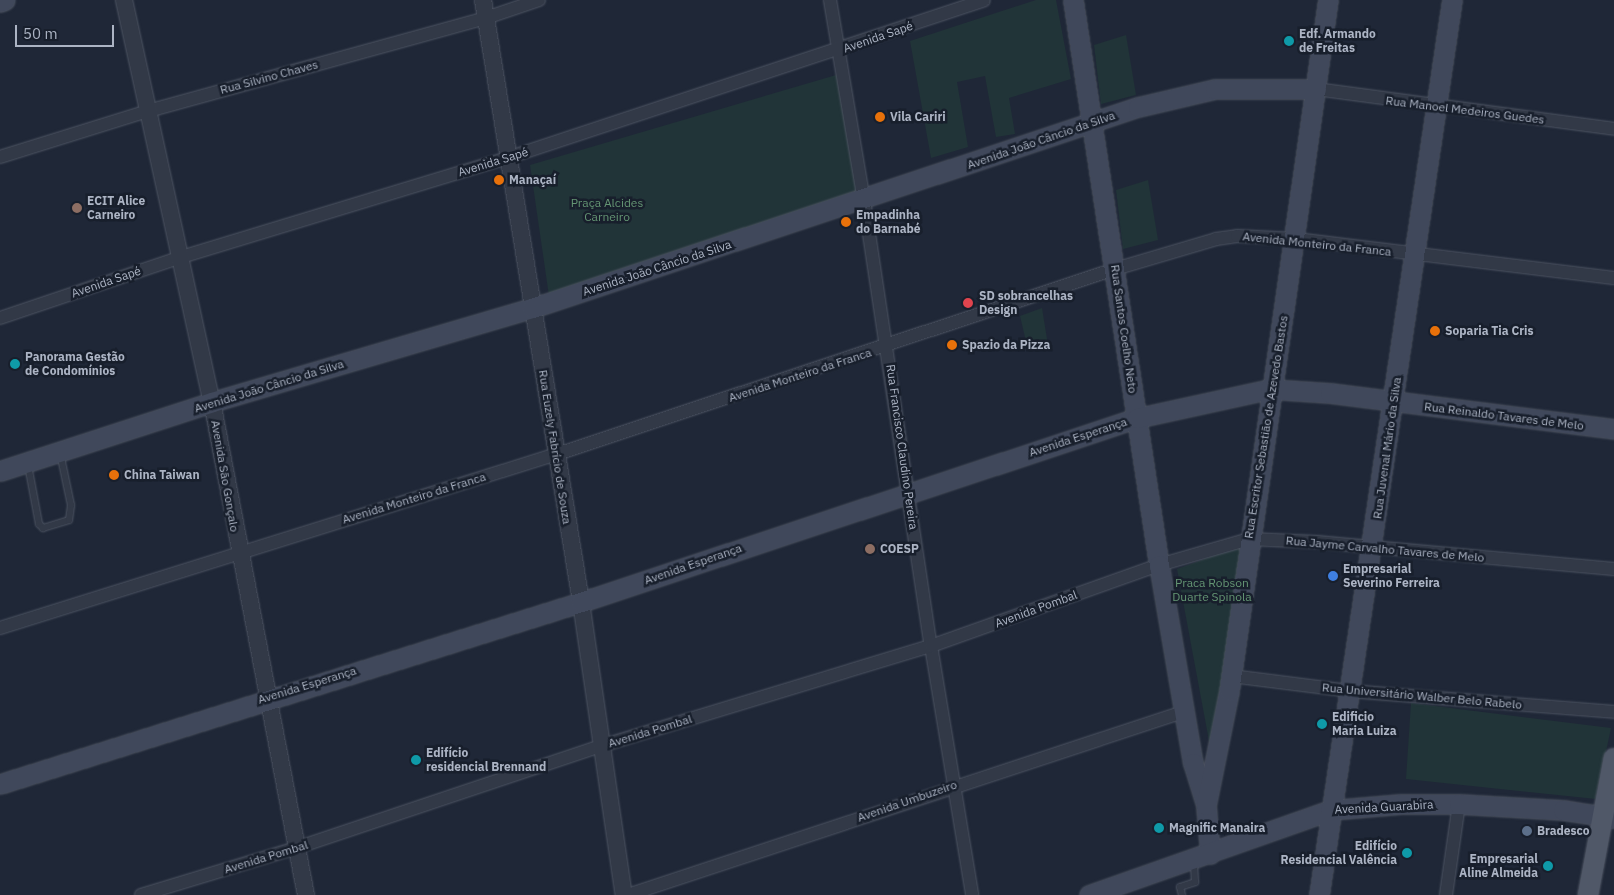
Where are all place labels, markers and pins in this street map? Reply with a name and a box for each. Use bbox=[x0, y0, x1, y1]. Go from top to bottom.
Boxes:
place label: Edf. Armando de Freitas bbox=[1299, 27, 1376, 55]
marker: Edf. Armando de Freitas bbox=[1283, 35, 1295, 47]
place label: Vila Cariri bbox=[890, 110, 946, 124]
marker: Vila Cariri bbox=[874, 111, 886, 123]
place label: Manaçaí bbox=[509, 173, 556, 187]
marker: Manaçaí bbox=[493, 174, 505, 186]
place label: ECIT Alice Carneiro bbox=[87, 194, 145, 222]
marker: ECIT Alice Carneiro bbox=[71, 202, 83, 214]
place label: Empadinha do Barnabé bbox=[856, 208, 921, 236]
marker: Empadinha do Barnabé bbox=[840, 216, 852, 228]
place label: SD sobrancelhas Design bbox=[979, 289, 1073, 317]
marker: SD sobrancelhas Design bbox=[961, 296, 975, 310]
place label: Soparia Tia Cris bbox=[1445, 324, 1534, 338]
marker: Soparia Tia Cris bbox=[1429, 325, 1441, 337]
place label: Spazio da Pizza bbox=[962, 338, 1050, 352]
marker: Spazio da Pizza bbox=[946, 339, 958, 351]
place label: Panorama Gestão de Condomínios bbox=[25, 350, 125, 378]
marker: Panorama Gestão de Condomínios bbox=[9, 358, 21, 370]
place label: China Taiwan bbox=[124, 468, 200, 482]
marker: China Taiwan bbox=[108, 469, 120, 481]
place label: COESP bbox=[880, 542, 919, 556]
marker: COESP bbox=[864, 543, 876, 555]
place label: Empresarial Severino Ferreira bbox=[1343, 562, 1440, 590]
marker: Empresarial Severino Ferreira bbox=[1327, 570, 1339, 582]
place label: Edificio Maria Luiza bbox=[1332, 710, 1397, 738]
marker: Edificio Maria Luiza bbox=[1316, 718, 1328, 730]
place label: Edifício residencial Brennand bbox=[426, 746, 546, 774]
marker: Edifício residencial Brennand bbox=[410, 754, 422, 766]
place label: Magnific Manaira bbox=[1169, 821, 1265, 835]
marker: Magnific Manaira bbox=[1153, 822, 1165, 834]
place label: Bradesco bbox=[1537, 824, 1590, 838]
marker: Bradesco bbox=[1521, 825, 1533, 837]
place label: Edifício Residencial Valência bbox=[1281, 839, 1397, 867]
marker: Edifício Residencial Valência bbox=[1401, 847, 1413, 859]
place label: Empresarial Aline Almeida bbox=[1459, 852, 1538, 880]
marker: Empresarial Aline Almeida bbox=[1542, 860, 1554, 872]

